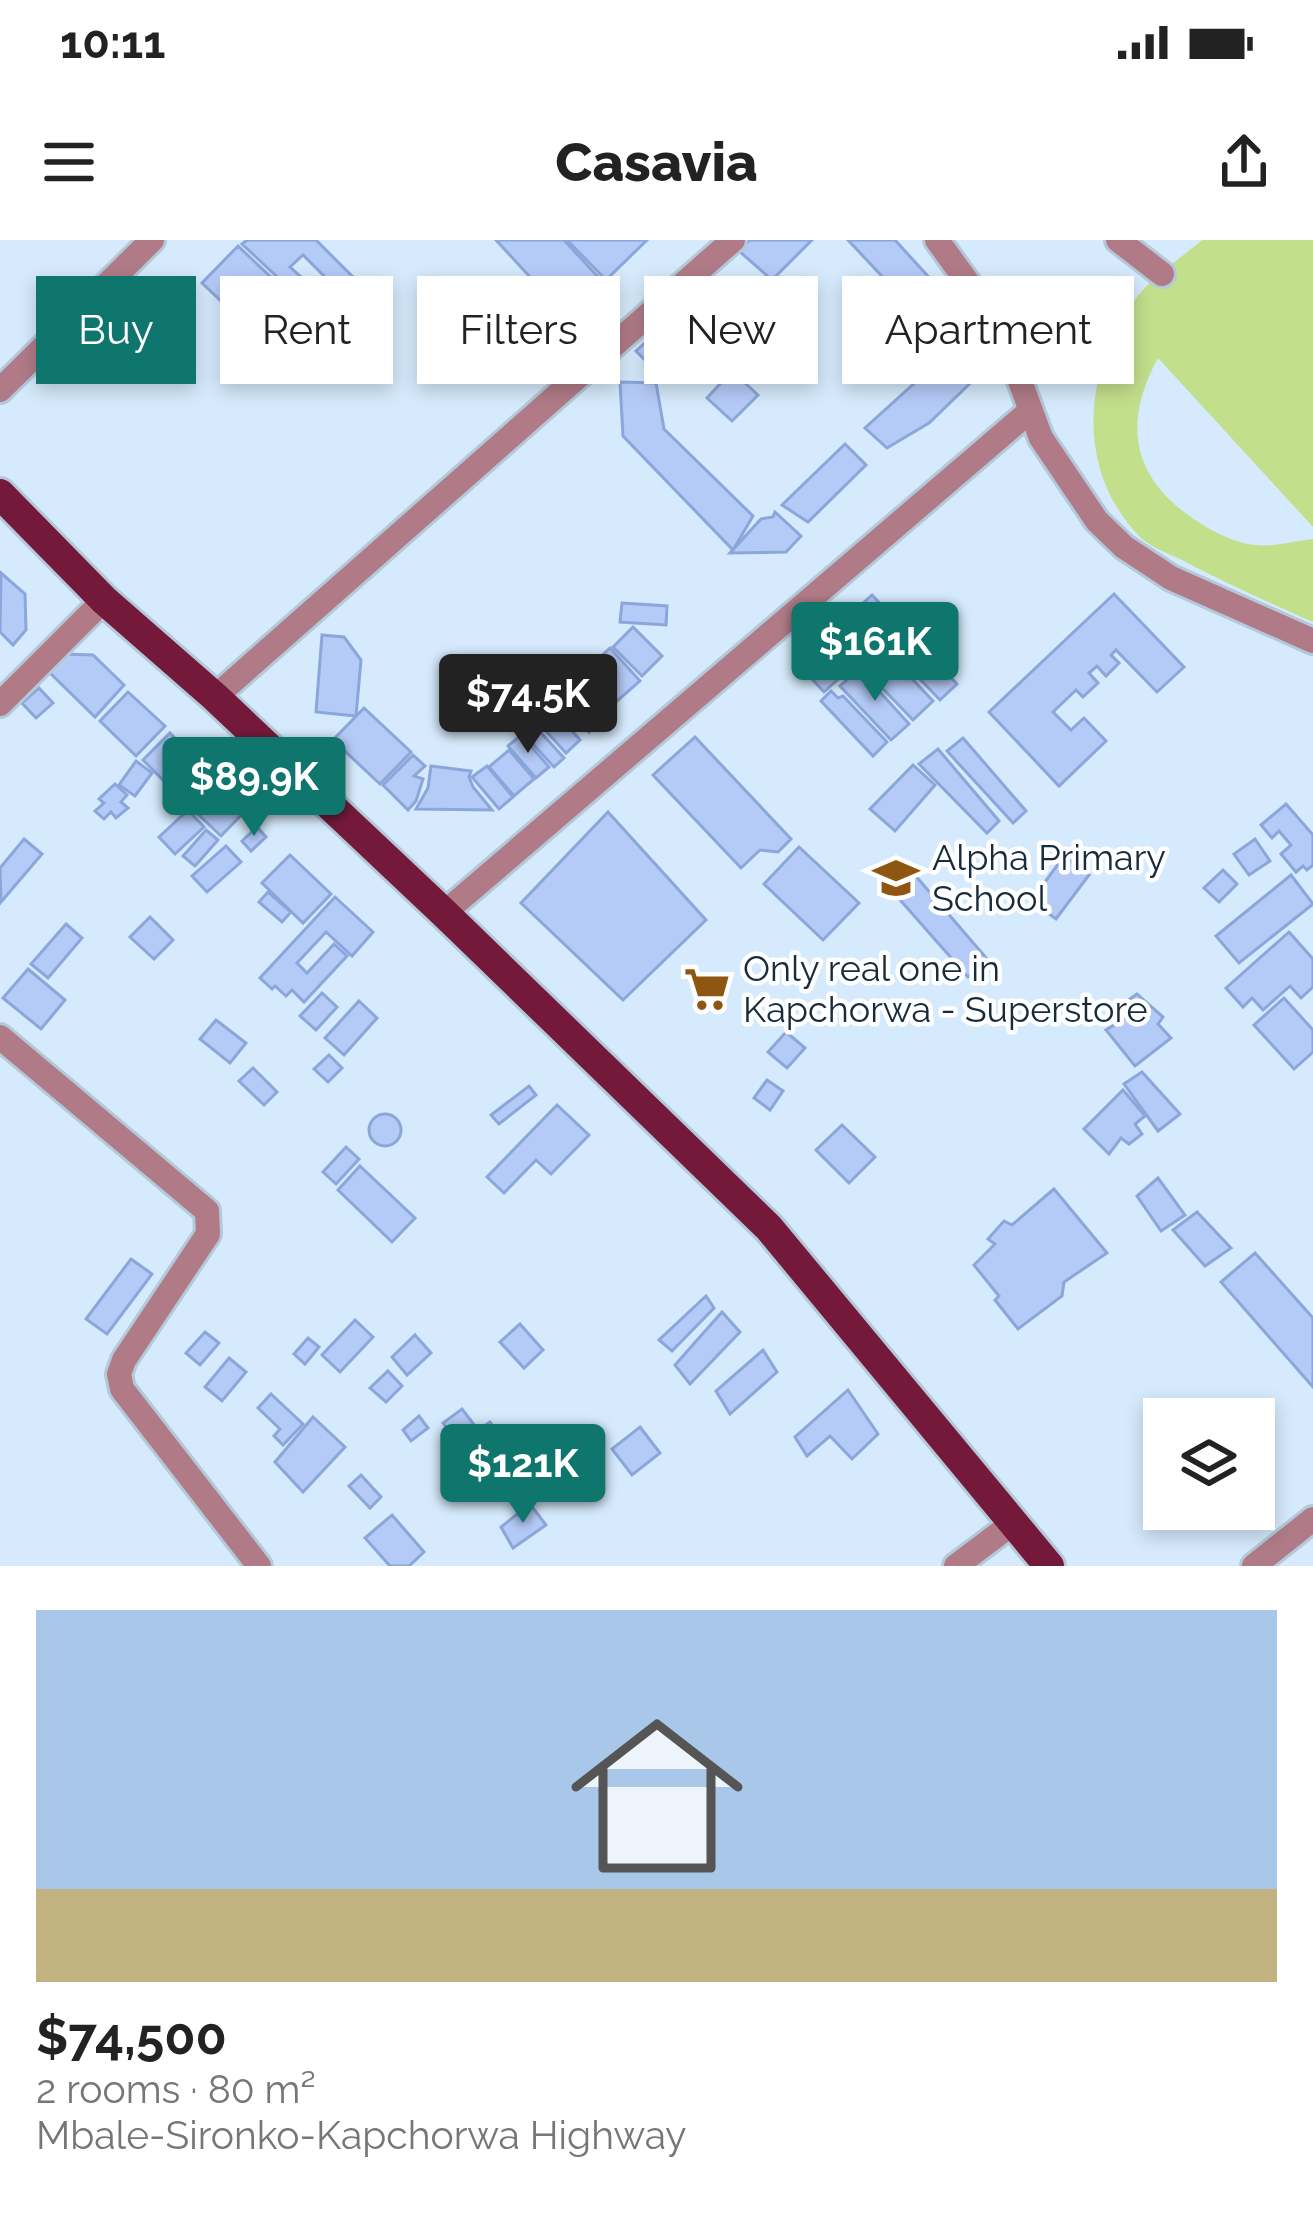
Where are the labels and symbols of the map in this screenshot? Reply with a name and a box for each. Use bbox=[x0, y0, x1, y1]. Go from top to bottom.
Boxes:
pin: $161K bbox=[791, 602, 959, 704]
pin: $74.5K bbox=[430, 654, 626, 756]
pin: $89.9K bbox=[156, 737, 352, 839]
place label: Alpha Primary School bbox=[932, 836, 1166, 919]
school or university icon: Alpha Primary School bbox=[871, 853, 921, 903]
place label: Only real one in Kapchorwa - Superstore bbox=[743, 947, 1148, 1030]
supermarket icon: Only real one in Kapchorwa - Superstore bbox=[682, 964, 732, 1014]
pin: $121K bbox=[439, 1424, 607, 1526]

